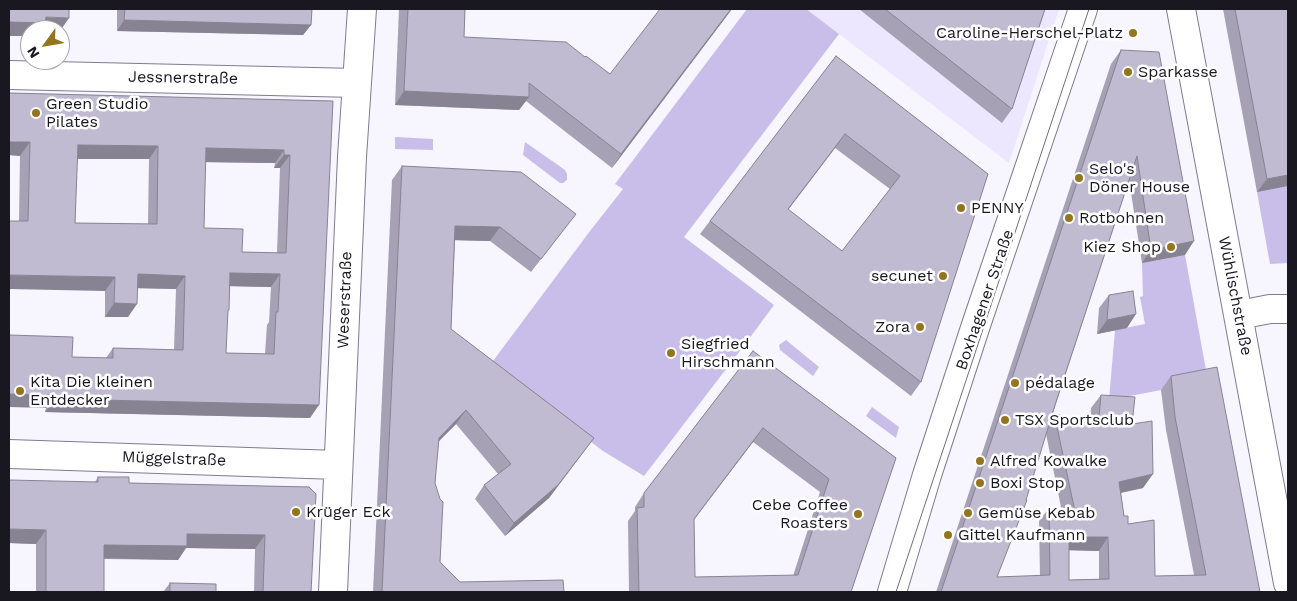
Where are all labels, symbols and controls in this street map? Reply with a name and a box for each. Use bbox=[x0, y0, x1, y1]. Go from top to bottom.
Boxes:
north arrow bbox=[20, 20, 70, 70]
place label: Caroline-Herschel-Platz bbox=[936, 23, 1123, 43]
marker: Caroline-Herschel-Platz bbox=[1127, 27, 1139, 39]
text: N bbox=[24, 44, 43, 61]
place label: Sparkasse bbox=[1138, 62, 1218, 82]
marker: Sparkasse bbox=[1122, 66, 1134, 78]
street label: Jessnerstraße bbox=[128, 67, 238, 89]
place label: Green Studio Pilates bbox=[46, 94, 148, 132]
marker: Green Studio Pilates bbox=[30, 107, 42, 119]
place label: Selo's Döner House bbox=[1089, 159, 1190, 197]
marker: Selo's Döner House bbox=[1073, 172, 1085, 184]
place label: PENNY bbox=[971, 198, 1024, 218]
marker: PENNY bbox=[955, 202, 967, 214]
place label: Rotbohnen bbox=[1079, 208, 1164, 228]
marker: Rotbohnen bbox=[1063, 212, 1075, 224]
street label: Boxhagener Straße bbox=[952, 227, 1018, 373]
street label: Wühlischstraße bbox=[1214, 235, 1256, 357]
place label: Kiez Shop bbox=[1083, 237, 1161, 257]
marker: Kiez Shop bbox=[1165, 241, 1177, 253]
street label: Weserstraße bbox=[334, 251, 356, 349]
place label: secunet bbox=[871, 266, 933, 286]
marker: secunet bbox=[937, 270, 949, 282]
place label: Zora bbox=[875, 317, 910, 337]
marker: Zora bbox=[914, 321, 926, 333]
place label: Siegfried Hirschmann bbox=[681, 334, 775, 372]
marker: Siegfried Hirschmann bbox=[665, 347, 677, 359]
place label: Kita Die kleinen Entdecker bbox=[30, 372, 153, 410]
place label: pédalage bbox=[1025, 373, 1095, 393]
marker: pédalage bbox=[1009, 377, 1021, 389]
marker: Kita Die kleinen Entdecker bbox=[14, 385, 26, 397]
place label: TSX Sportsclub bbox=[1015, 410, 1134, 430]
marker: TSX Sportsclub bbox=[999, 414, 1011, 426]
street label: Müggelstraße bbox=[122, 448, 226, 470]
place label: Alfred Kowalke bbox=[990, 451, 1107, 471]
marker: Alfred Kowalke bbox=[974, 455, 986, 467]
place label: Boxi Stop bbox=[990, 473, 1065, 493]
marker: Boxi Stop bbox=[974, 477, 986, 489]
place label: Cebe Coffee Roasters bbox=[752, 495, 848, 533]
place label: Krüger Eck bbox=[306, 502, 391, 522]
place label: Gemüse Kebab bbox=[978, 503, 1095, 523]
marker: Krüger Eck bbox=[290, 506, 302, 518]
marker: Gemüse Kebab bbox=[962, 507, 974, 519]
marker: Cebe Coffee Roasters bbox=[852, 508, 864, 520]
place label: Gittel Kaufmann bbox=[958, 525, 1085, 545]
marker: Gittel Kaufmann bbox=[942, 529, 954, 541]

